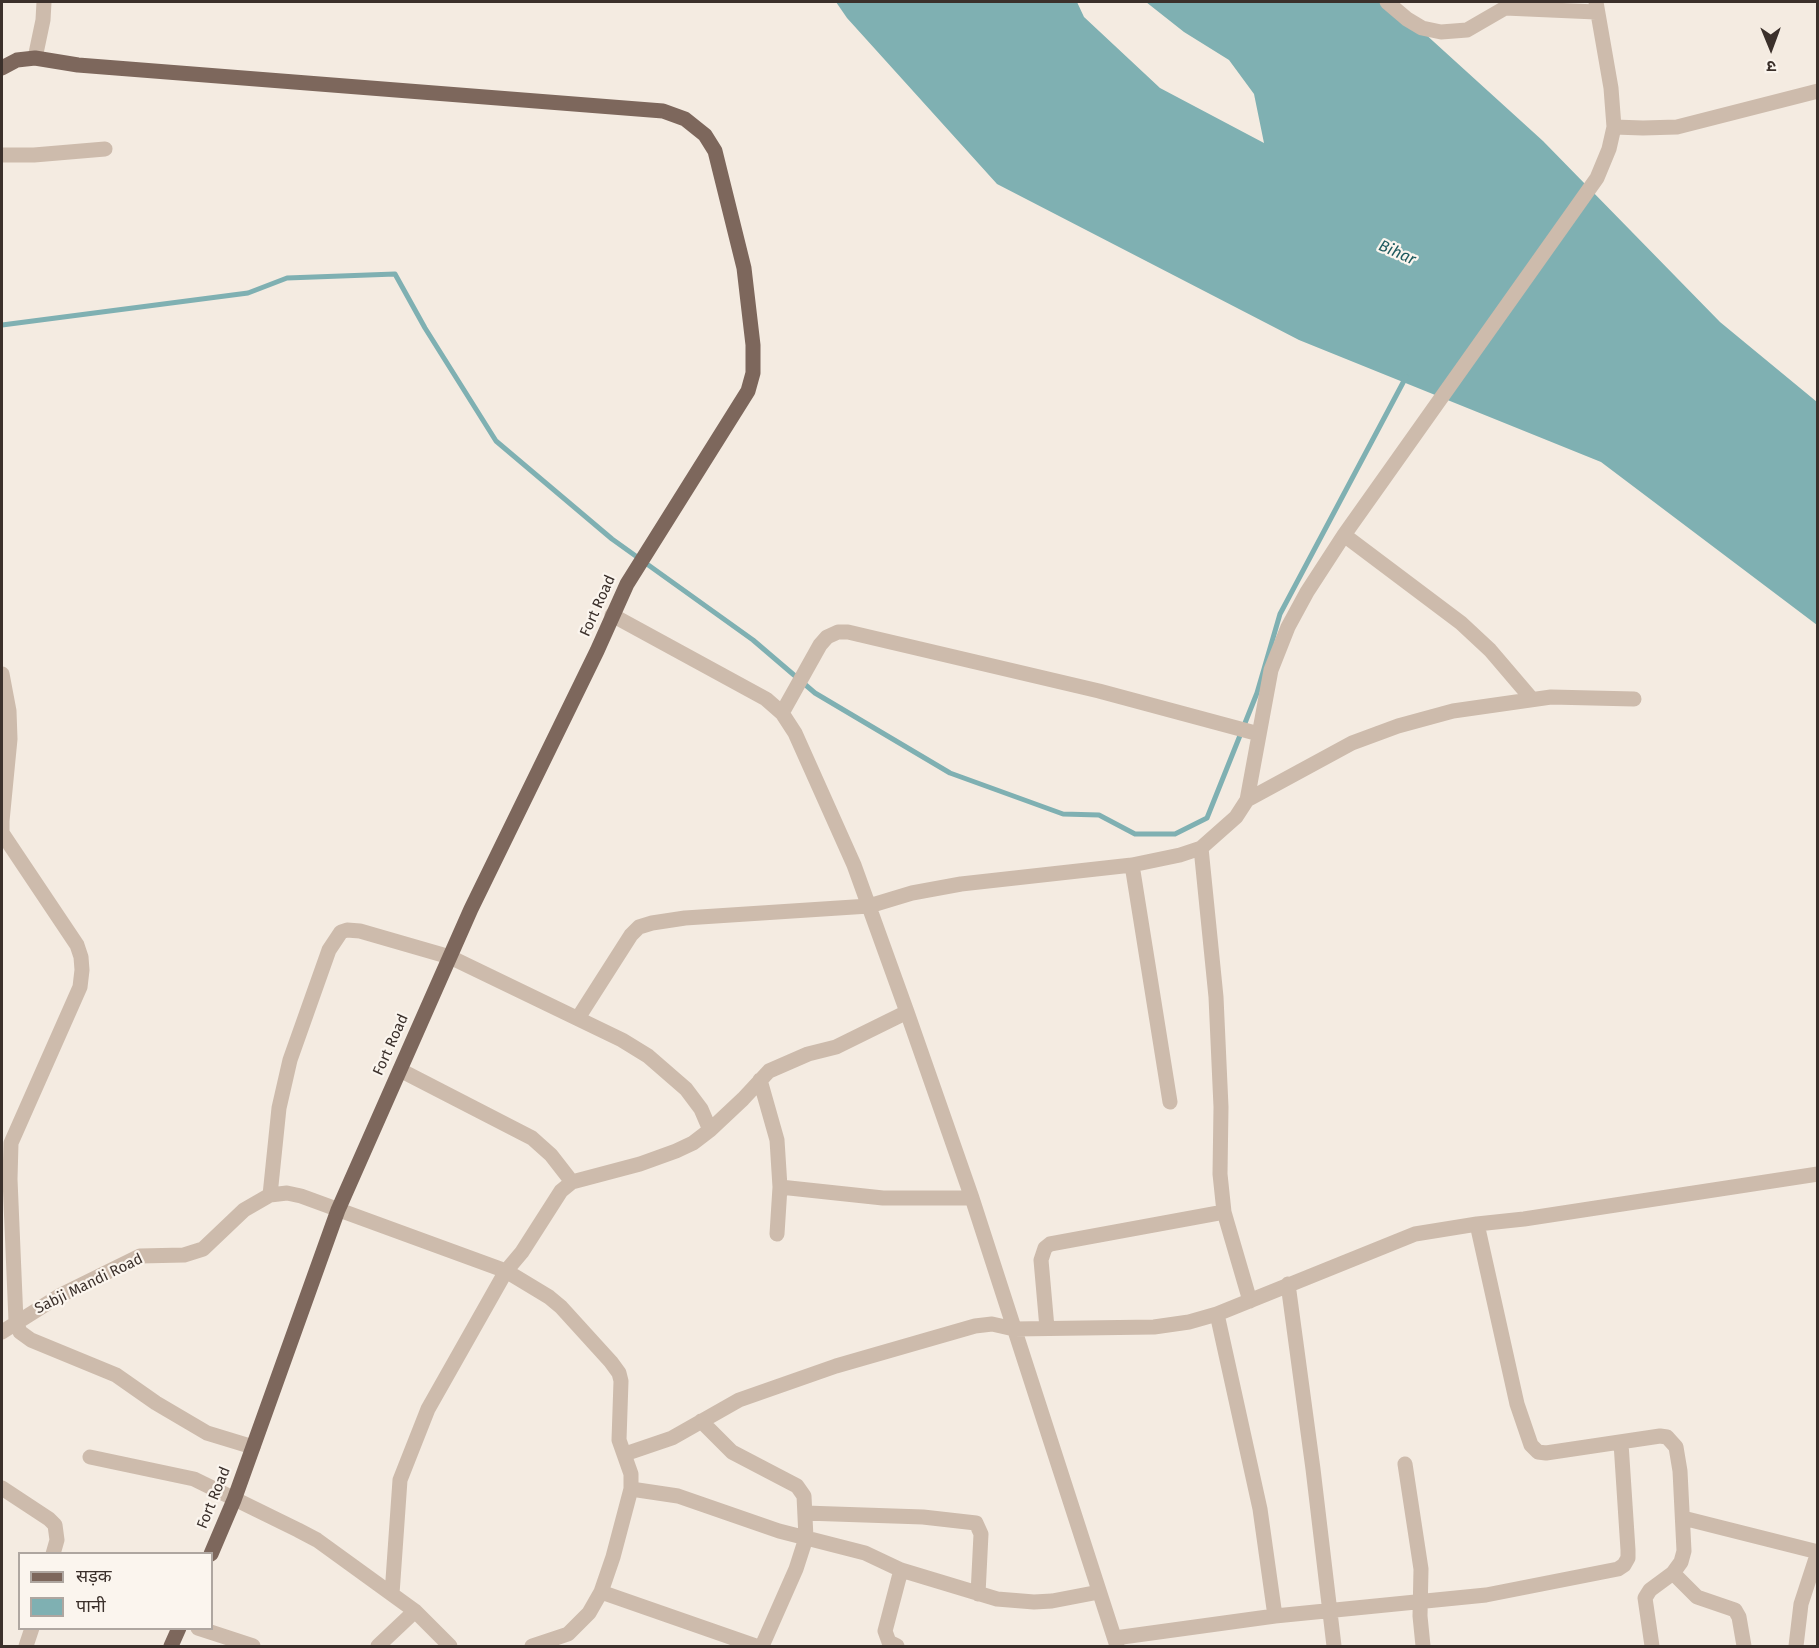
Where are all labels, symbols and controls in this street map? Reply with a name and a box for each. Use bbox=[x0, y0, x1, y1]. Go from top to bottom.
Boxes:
north arrow bbox=[1741, 18, 1801, 78]
text: उ bbox=[1766, 57, 1776, 76]
water label: Bihar bbox=[1375, 236, 1419, 270]
street label: Fort Road bbox=[576, 572, 620, 640]
street label: Fort Road bbox=[369, 1011, 413, 1079]
street label: Sabji Mandi Road bbox=[32, 1250, 146, 1318]
street label: Fort Road bbox=[193, 1464, 235, 1532]
legend bbox=[18, 1552, 213, 1630]
text: सड़क bbox=[76, 1565, 112, 1587]
text: पानी bbox=[76, 1595, 106, 1617]

